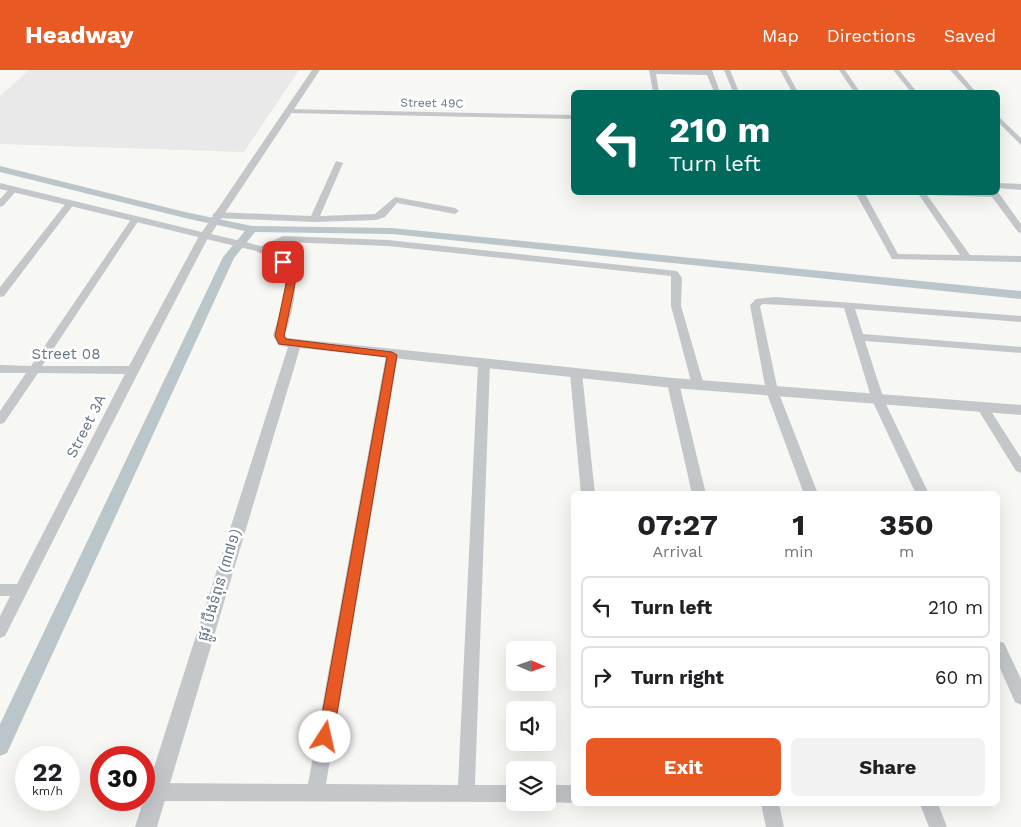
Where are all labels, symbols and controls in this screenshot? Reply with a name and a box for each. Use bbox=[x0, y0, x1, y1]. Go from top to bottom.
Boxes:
text: Headway bbox=[25, 21, 134, 49]
text: Map bbox=[762, 25, 799, 46]
text: Directions bbox=[827, 25, 916, 46]
text: Saved bbox=[944, 25, 996, 46]
street label: Street 49C bbox=[400, 95, 464, 111]
text: 210 m bbox=[669, 109, 770, 151]
icon: left bbox=[586, 110, 651, 175]
text: Turn left bbox=[669, 151, 761, 176]
pin bbox=[262, 241, 304, 283]
icon: arrive bbox=[269, 248, 297, 276]
street label: Street 08 bbox=[32, 345, 100, 363]
street label: Street 3A bbox=[62, 391, 110, 461]
text: 07:27 bbox=[637, 507, 718, 542]
text: 1 bbox=[792, 507, 805, 542]
text: 350 bbox=[879, 507, 934, 542]
street label: ផ្លូវ បឹងទំពុន (៣៧១) bbox=[193, 527, 249, 645]
text: Arrival bbox=[652, 542, 702, 561]
text: min bbox=[784, 542, 813, 561]
text: m bbox=[899, 542, 914, 561]
icon: left bbox=[588, 593, 616, 621]
text: Turn left bbox=[631, 596, 712, 619]
text: 210 m bbox=[928, 596, 983, 619]
north arrow bbox=[506, 641, 556, 691]
map controls bbox=[506, 641, 556, 811]
icon: right bbox=[588, 663, 616, 691]
text: Turn right bbox=[631, 666, 724, 689]
text: 60 m bbox=[935, 666, 983, 689]
button: sound bbox=[506, 701, 556, 751]
position arrow bbox=[298, 710, 350, 762]
button: Exit bbox=[586, 738, 781, 796]
button: Share bbox=[791, 738, 985, 796]
speed limit sign: 30 bbox=[90, 746, 155, 811]
text: 22 bbox=[33, 758, 62, 787]
button: layers bbox=[506, 761, 556, 811]
text: km/h bbox=[32, 784, 63, 798]

